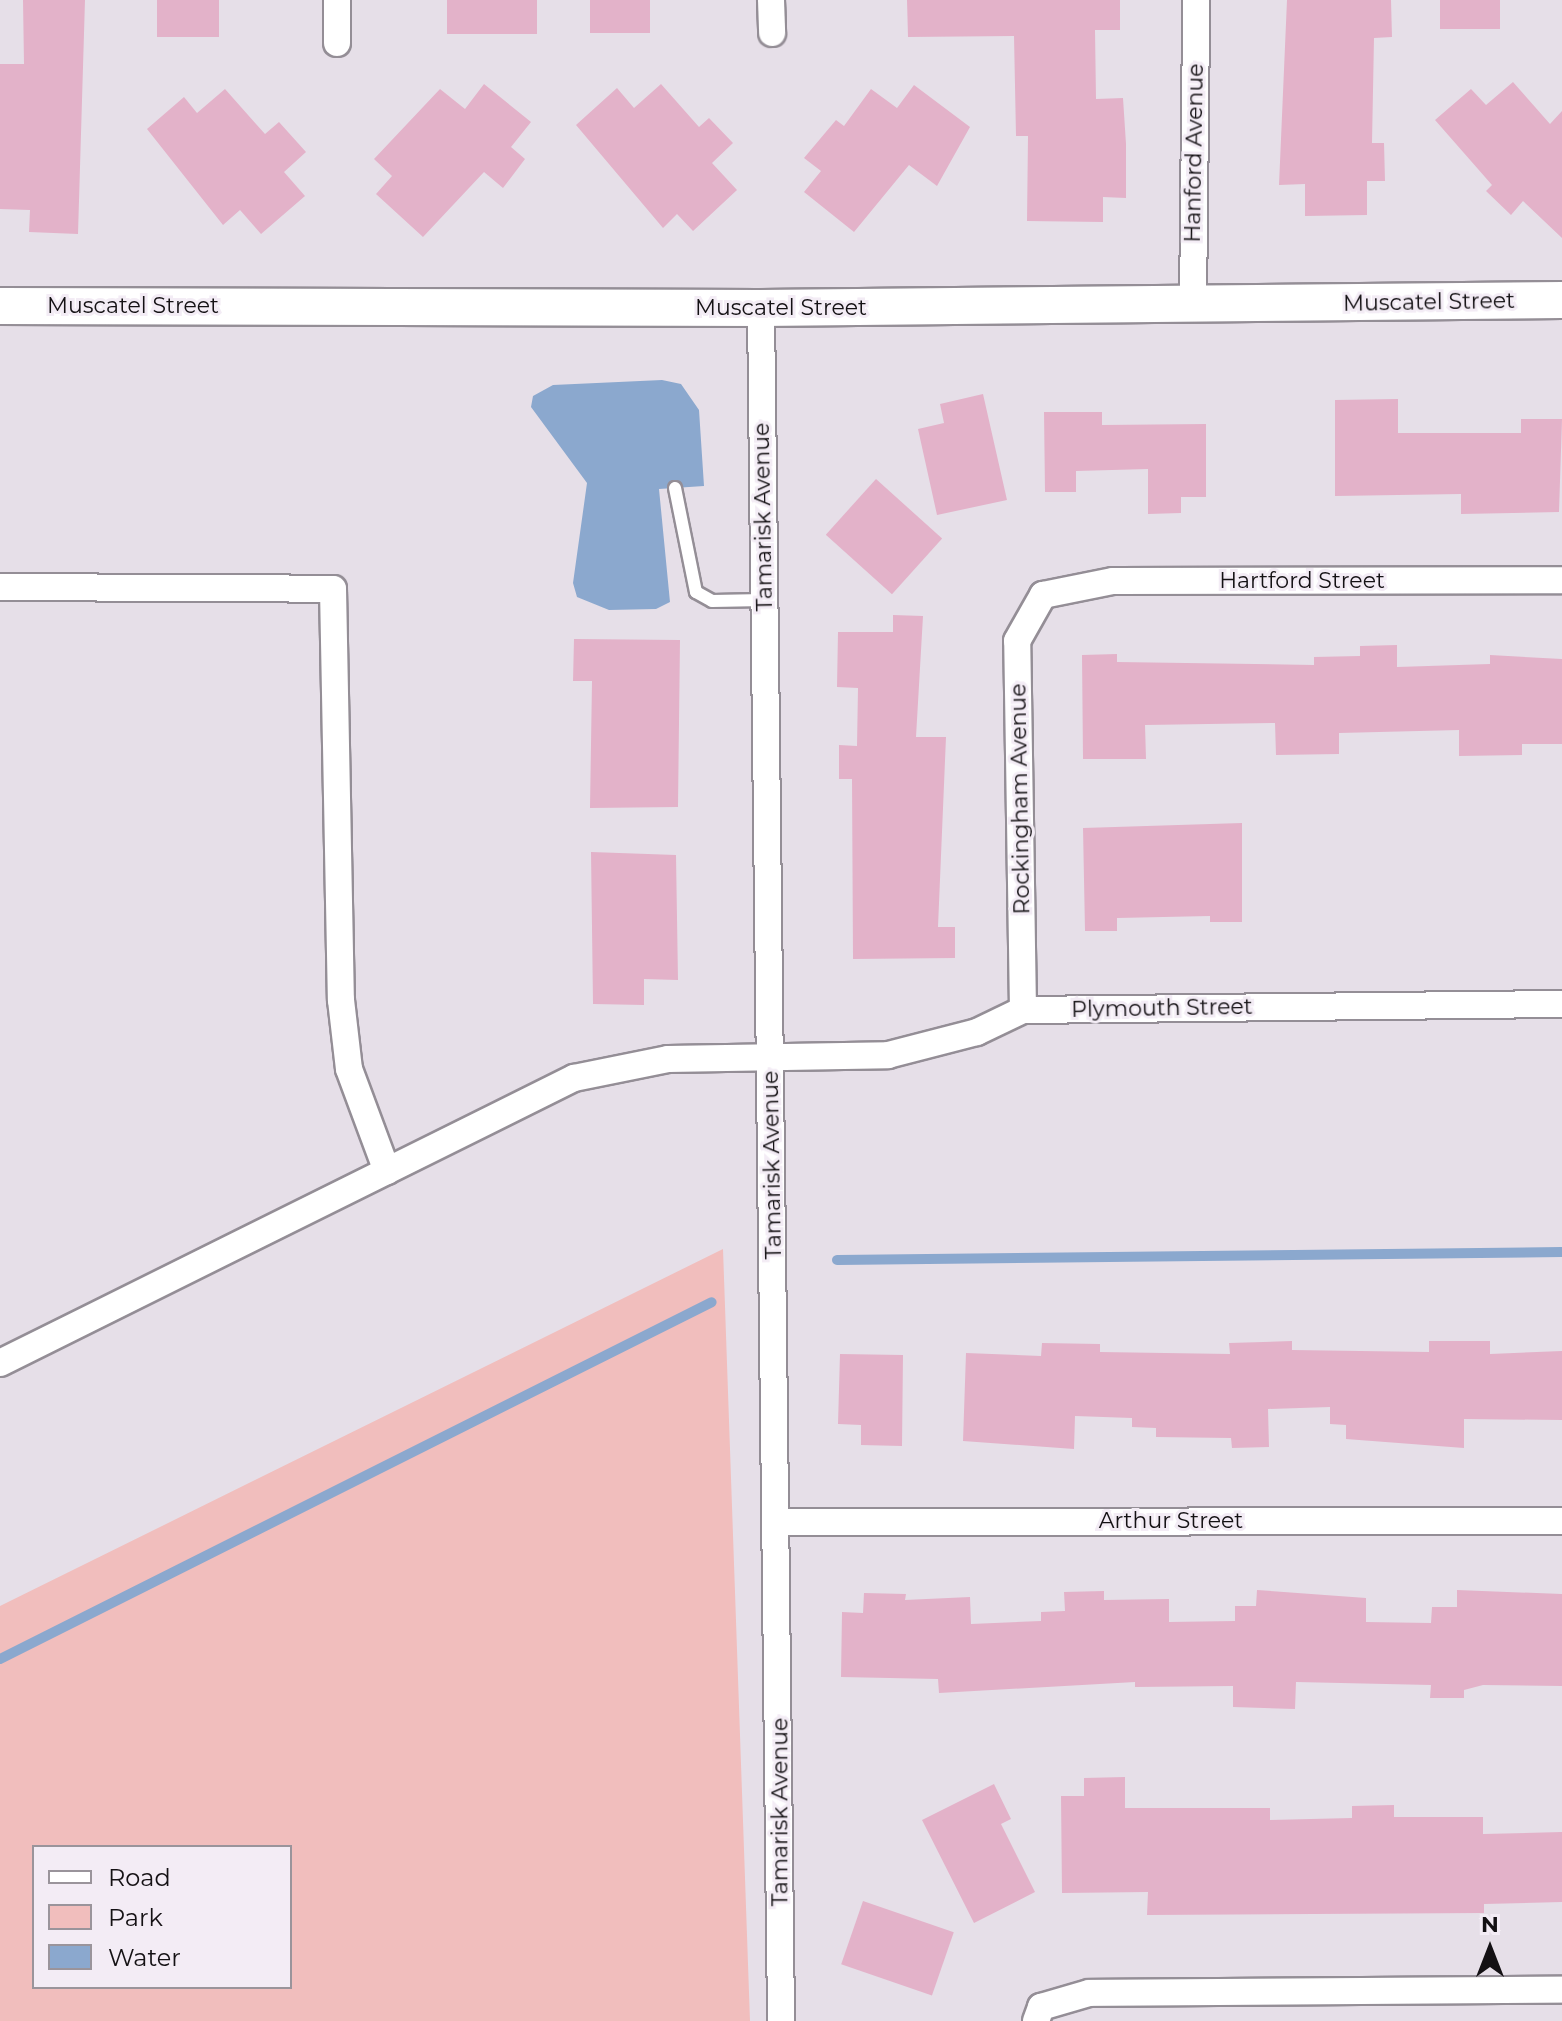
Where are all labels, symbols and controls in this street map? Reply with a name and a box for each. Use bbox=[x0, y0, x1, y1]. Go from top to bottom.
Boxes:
street label: Hanford Avenue bbox=[1179, 63, 1209, 243]
street label: Muscatel Street bbox=[1343, 287, 1515, 317]
street label: Muscatel Street bbox=[47, 293, 219, 319]
street label: Muscatel Street bbox=[695, 295, 867, 321]
street label: Tamarisk Avenue bbox=[748, 423, 778, 611]
street label: Hartford Street bbox=[1219, 568, 1385, 594]
street label: Rockingham Avenue bbox=[1005, 683, 1035, 915]
street label: Plymouth Street bbox=[1071, 993, 1253, 1023]
street label: Tamarisk Avenue bbox=[757, 1071, 787, 1259]
street label: Arthur Street bbox=[1099, 1508, 1243, 1534]
street label: Tamarisk Avenue bbox=[767, 1718, 793, 1906]
legend bbox=[32, 1845, 292, 1989]
text: Road bbox=[108, 1863, 171, 1892]
text: Park bbox=[108, 1903, 163, 1932]
north arrow bbox=[1450, 1909, 1530, 1989]
text: N bbox=[1481, 1911, 1499, 1938]
text: Water bbox=[108, 1943, 181, 1972]

